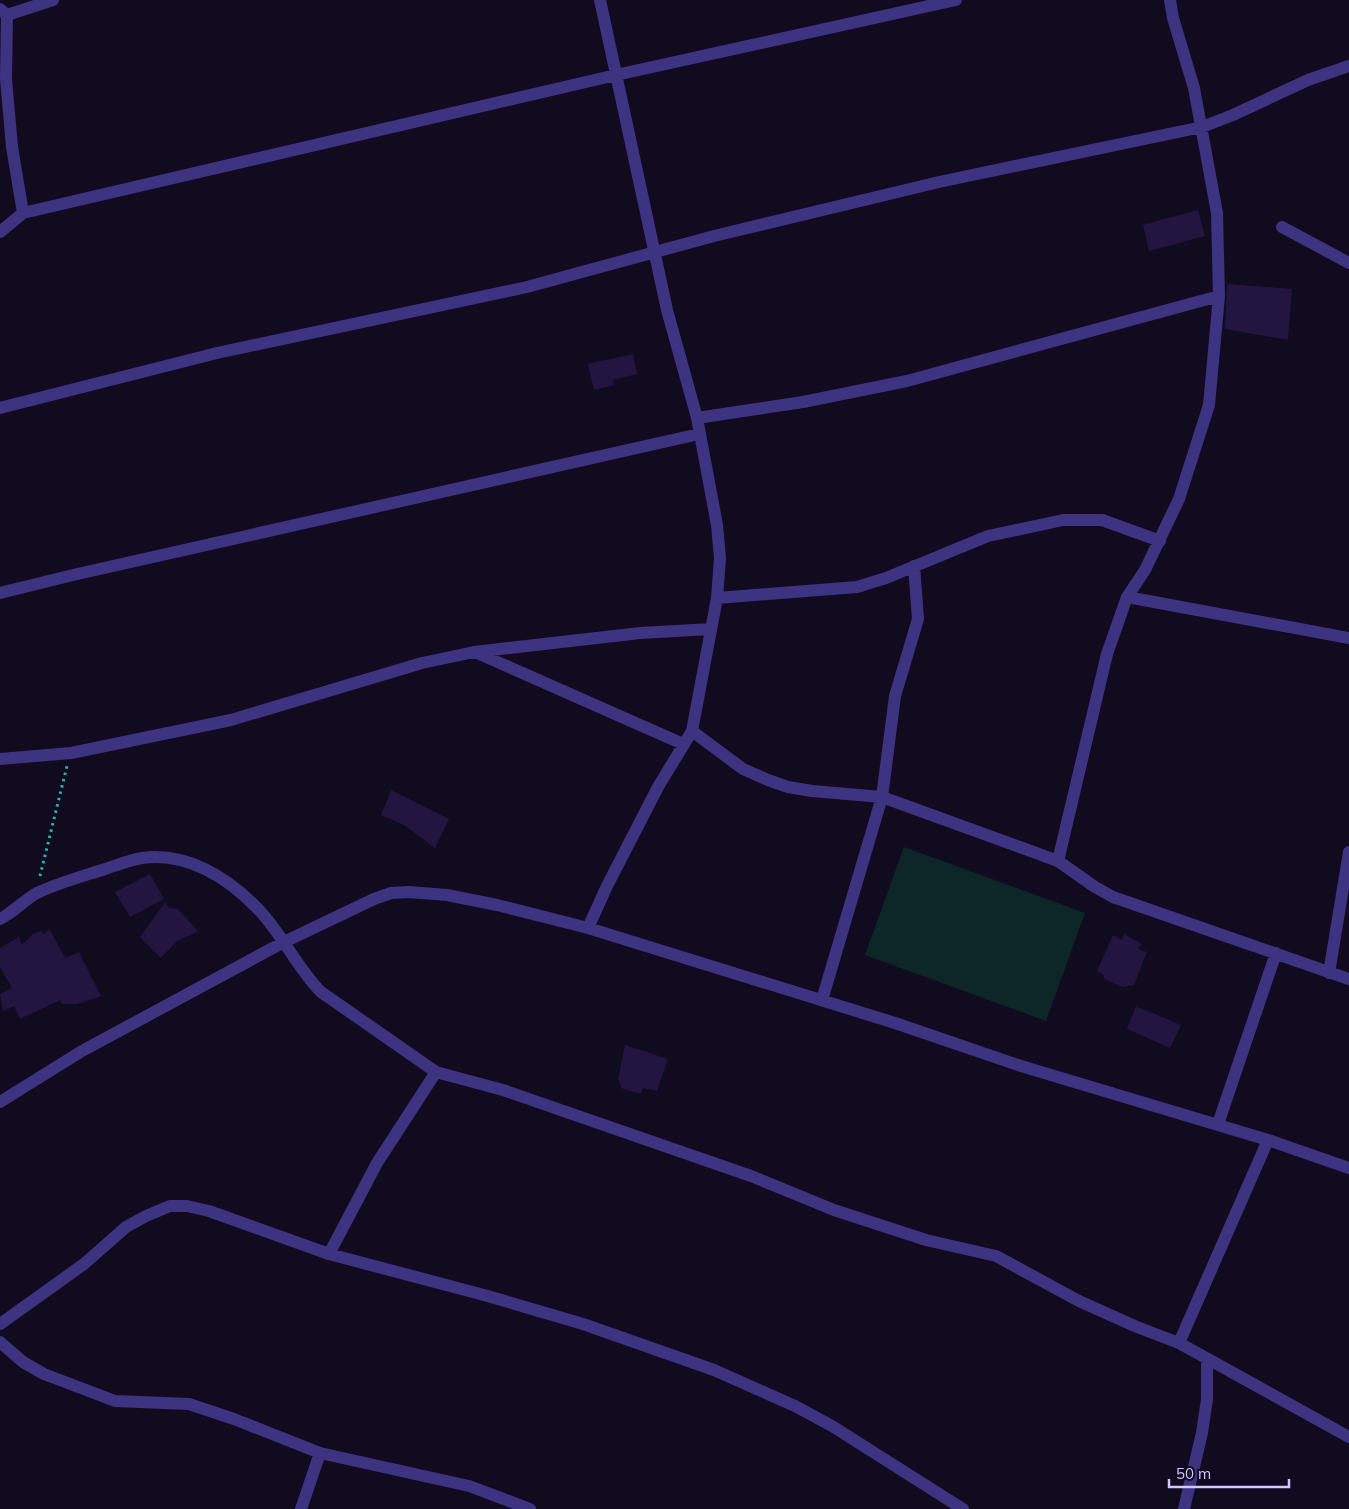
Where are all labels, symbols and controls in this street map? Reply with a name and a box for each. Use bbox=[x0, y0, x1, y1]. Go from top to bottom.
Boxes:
scale bar bbox=[1169, 1456, 1289, 1488]
text: 50 m bbox=[1176, 1464, 1211, 1483]

